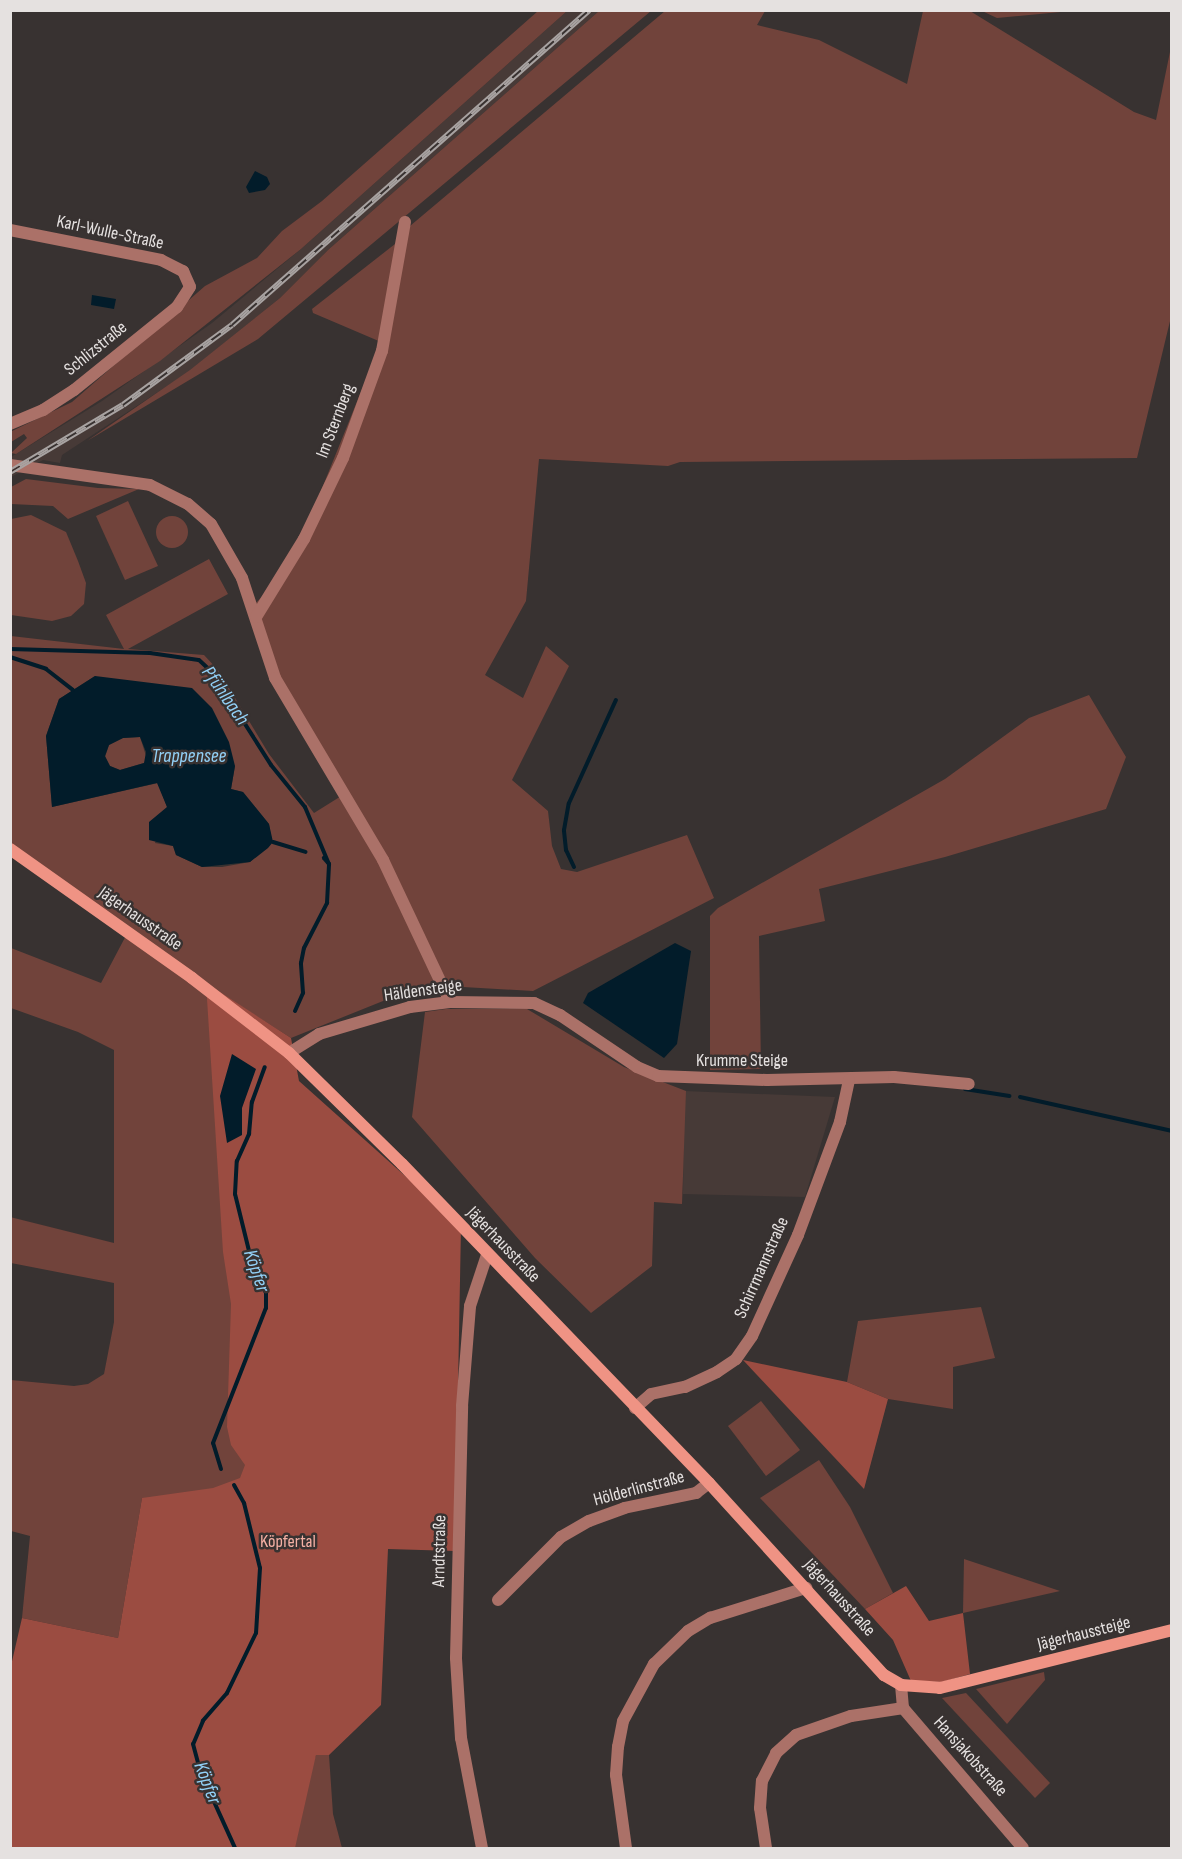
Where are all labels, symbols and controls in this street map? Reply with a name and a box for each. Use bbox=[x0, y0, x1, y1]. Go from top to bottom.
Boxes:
street label: Karl-Wulle-Straße bbox=[54, 211, 166, 255]
street label: Schlizstraße bbox=[60, 317, 132, 381]
street label: Im Sternberg bbox=[312, 381, 360, 461]
water label: Pfühlbach bbox=[196, 662, 254, 730]
water label: Trappensee bbox=[152, 744, 226, 768]
street label: Jägerhausstraße bbox=[94, 882, 186, 956]
street label: Häldensteige bbox=[383, 975, 463, 1007]
street label: Krumme Steige bbox=[696, 1050, 788, 1072]
street label: Jägerhausstraße bbox=[462, 1203, 544, 1287]
street label: Schirrmannstraße bbox=[730, 1214, 794, 1322]
water label: Köpfer bbox=[238, 1247, 274, 1295]
street label: Hölderlinstraße bbox=[591, 1467, 687, 1511]
street label: Arndtstraße bbox=[429, 1515, 451, 1587]
park label: Köpfertal bbox=[260, 1531, 316, 1553]
street label: Jägerhausstraße bbox=[798, 1555, 880, 1641]
street label: Jägerhaussteige bbox=[1035, 1612, 1133, 1656]
street label: Hansjakobstraße bbox=[928, 1712, 1012, 1802]
water label: Köpfer bbox=[188, 1758, 226, 1808]

